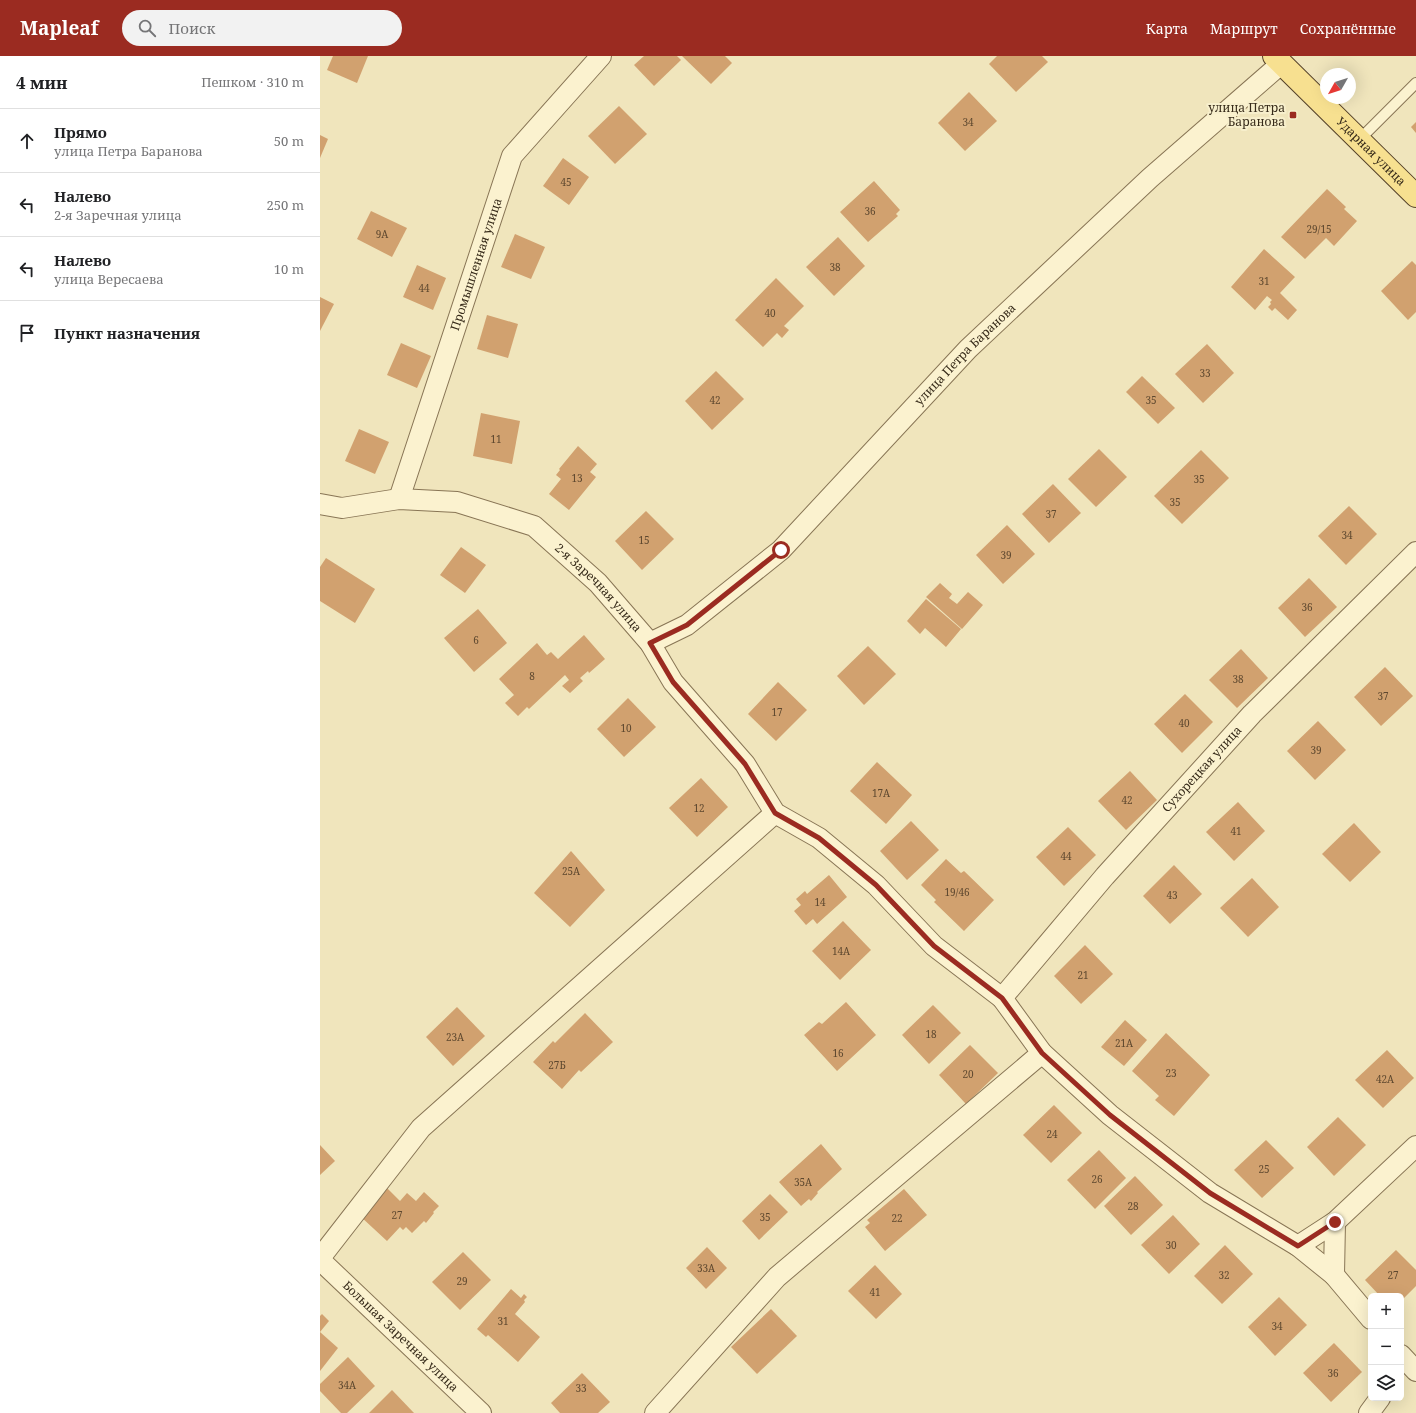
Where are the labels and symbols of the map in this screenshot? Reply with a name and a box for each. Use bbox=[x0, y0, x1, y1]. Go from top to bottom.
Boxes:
north arrow bbox=[1320, 68, 1356, 104]
place label: улица Петра Баранова bbox=[1208, 99, 1285, 130]
marker: улица Петра Баранова bbox=[1288, 110, 1298, 120]
street label: Ударная улица bbox=[1333, 113, 1410, 189]
house number: 34 bbox=[962, 115, 974, 129]
house number: 45 bbox=[560, 175, 572, 189]
street label: Промышленная улица bbox=[446, 195, 506, 333]
house number: 36 bbox=[864, 204, 876, 218]
house number: 29/15 bbox=[1306, 222, 1332, 236]
house number: 9А bbox=[376, 227, 389, 241]
house number: 38 bbox=[829, 260, 841, 274]
house number: 31 bbox=[1258, 274, 1270, 288]
house number: 44 bbox=[418, 281, 430, 295]
street label: улица Петра Баранова bbox=[911, 299, 1019, 409]
house number: 40 bbox=[764, 306, 776, 320]
house number: 33 bbox=[1199, 366, 1211, 380]
house number: 42 bbox=[709, 393, 721, 407]
house number: 35 bbox=[1145, 393, 1157, 407]
house number: 11 bbox=[490, 432, 502, 446]
house number: 13 bbox=[571, 471, 583, 485]
house number: 35 bbox=[1193, 472, 1205, 486]
house number: 35 bbox=[1169, 495, 1181, 509]
house number: 37 bbox=[1045, 507, 1057, 521]
house number: 34 bbox=[1341, 528, 1353, 542]
house number: 15 bbox=[638, 533, 650, 547]
street label: 2-я Заречная улица bbox=[551, 539, 646, 636]
route start bbox=[772, 541, 790, 559]
house number: 39 bbox=[1000, 548, 1012, 562]
house number: 36 bbox=[1301, 600, 1313, 614]
house number: 6 bbox=[473, 633, 479, 647]
house number: 8 bbox=[529, 669, 535, 683]
house number: 38 bbox=[1232, 672, 1244, 686]
house number: 37 bbox=[1377, 689, 1389, 703]
house number: 17 bbox=[771, 705, 783, 719]
house number: 40 bbox=[1178, 716, 1190, 730]
house number: 10 bbox=[620, 721, 632, 735]
street label: Сухорецкая улица bbox=[1158, 722, 1245, 816]
house number: 39 bbox=[1310, 743, 1322, 757]
house number: 17А bbox=[872, 786, 891, 800]
house number: 42 bbox=[1121, 793, 1133, 807]
house number: 12 bbox=[693, 801, 705, 815]
house number: 41 bbox=[1230, 824, 1242, 838]
house number: 44 bbox=[1060, 849, 1072, 863]
house number: 25А bbox=[562, 864, 581, 878]
house number: 19/46 bbox=[944, 885, 970, 899]
house number: 43 bbox=[1166, 888, 1178, 902]
house number: 14 bbox=[814, 895, 826, 909]
house number: 14А bbox=[832, 944, 851, 958]
house number: 21 bbox=[1077, 968, 1089, 982]
house number: 18 bbox=[925, 1027, 937, 1041]
house number: 23А bbox=[446, 1030, 465, 1044]
house number: 21А bbox=[1115, 1036, 1134, 1050]
house number: 16 bbox=[832, 1046, 844, 1060]
house number: 27Б bbox=[548, 1058, 566, 1072]
house number: 23 bbox=[1165, 1066, 1177, 1080]
house number: 20 bbox=[962, 1067, 974, 1081]
house number: 42А bbox=[1376, 1072, 1395, 1086]
house number: 24 bbox=[1046, 1127, 1058, 1141]
house number: 25 bbox=[1258, 1162, 1270, 1176]
house number: 26 bbox=[1091, 1172, 1103, 1186]
house number: 35А bbox=[794, 1175, 813, 1189]
house number: 28 bbox=[1127, 1199, 1139, 1213]
house number: 27 bbox=[391, 1208, 403, 1222]
house number: 35 bbox=[759, 1210, 771, 1224]
house number: 22 bbox=[891, 1211, 903, 1225]
route end bbox=[1326, 1213, 1344, 1231]
house number: 30 bbox=[1165, 1238, 1177, 1252]
house number: 33А bbox=[697, 1261, 716, 1275]
house number: 32 bbox=[1218, 1268, 1230, 1282]
house number: 27 bbox=[1387, 1268, 1399, 1282]
house number: 29 bbox=[456, 1274, 468, 1288]
street label: Большая Заречная улица bbox=[339, 1277, 463, 1395]
house number: 41 bbox=[869, 1285, 881, 1299]
house number: 31 bbox=[497, 1314, 509, 1328]
house number: 34 bbox=[1271, 1319, 1283, 1333]
house number: 36 bbox=[1327, 1366, 1339, 1380]
house number: 34А bbox=[338, 1378, 357, 1392]
house number: 33 bbox=[575, 1381, 587, 1395]

